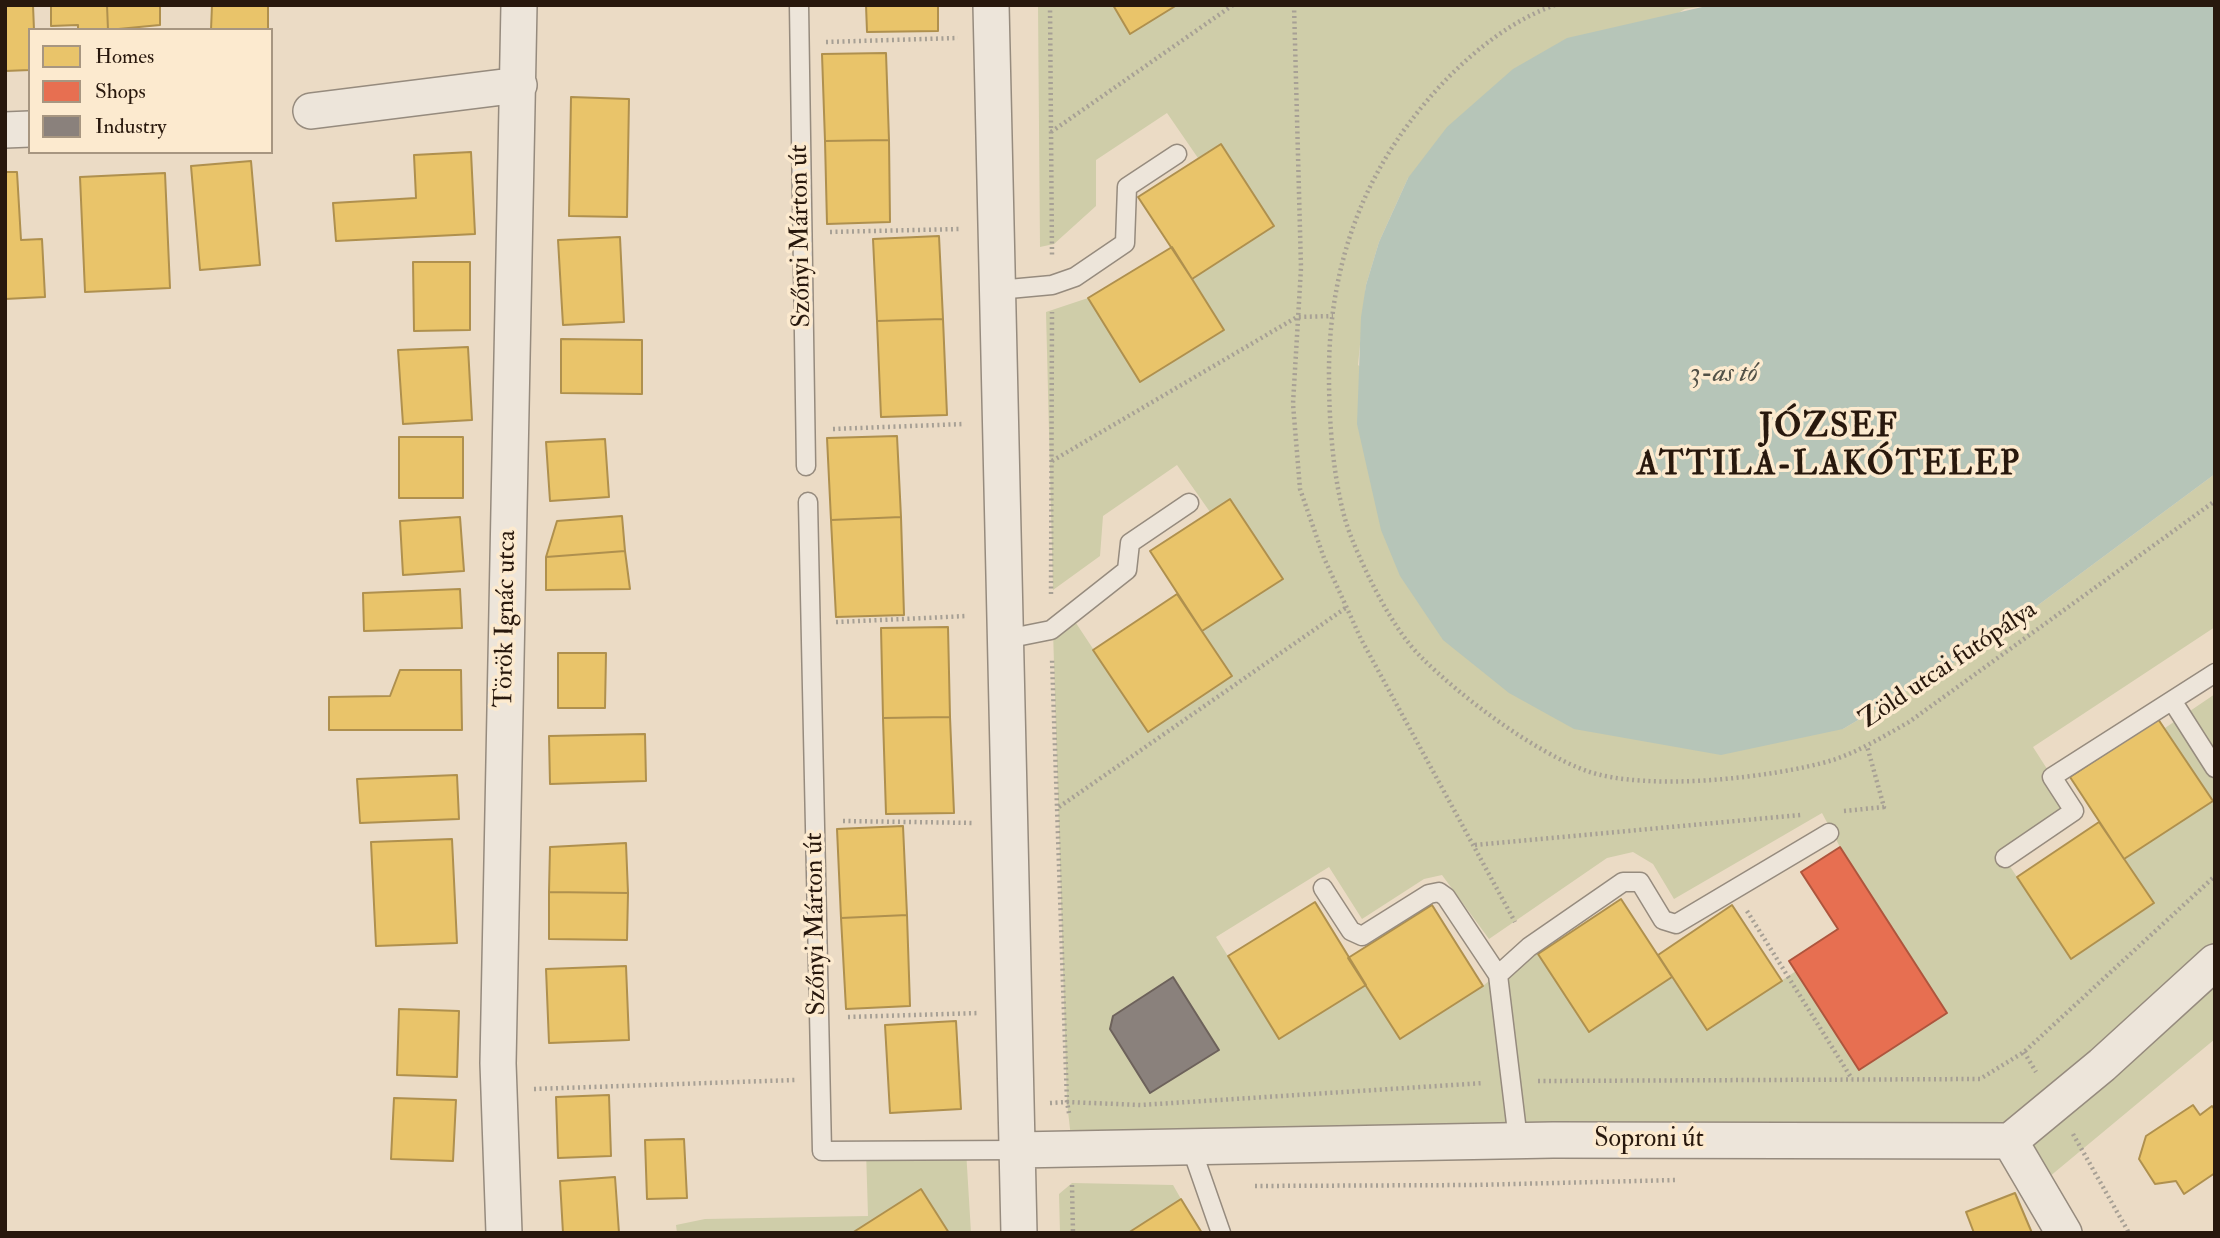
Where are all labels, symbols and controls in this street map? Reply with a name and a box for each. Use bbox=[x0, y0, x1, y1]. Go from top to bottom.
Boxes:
legend bbox=[28, 28, 273, 154]
text: Homes bbox=[95, 43, 154, 70]
text: Shops bbox=[95, 78, 146, 105]
text: Industry bbox=[95, 113, 167, 140]
street label: Szőnyi Márton út bbox=[785, 144, 819, 328]
water label: 3-as tó bbox=[1690, 358, 1758, 392]
district label: JÓZSEF ATTILA-LAKÓTELEP bbox=[1639, 409, 2019, 487]
street label: Török Ignác utca bbox=[490, 530, 524, 708]
street label: Zöld utcai futópálya bbox=[1854, 595, 2044, 737]
street label: Szőnyi Márton út bbox=[800, 832, 834, 1016]
street label: Soproni út bbox=[1594, 1124, 1704, 1156]

